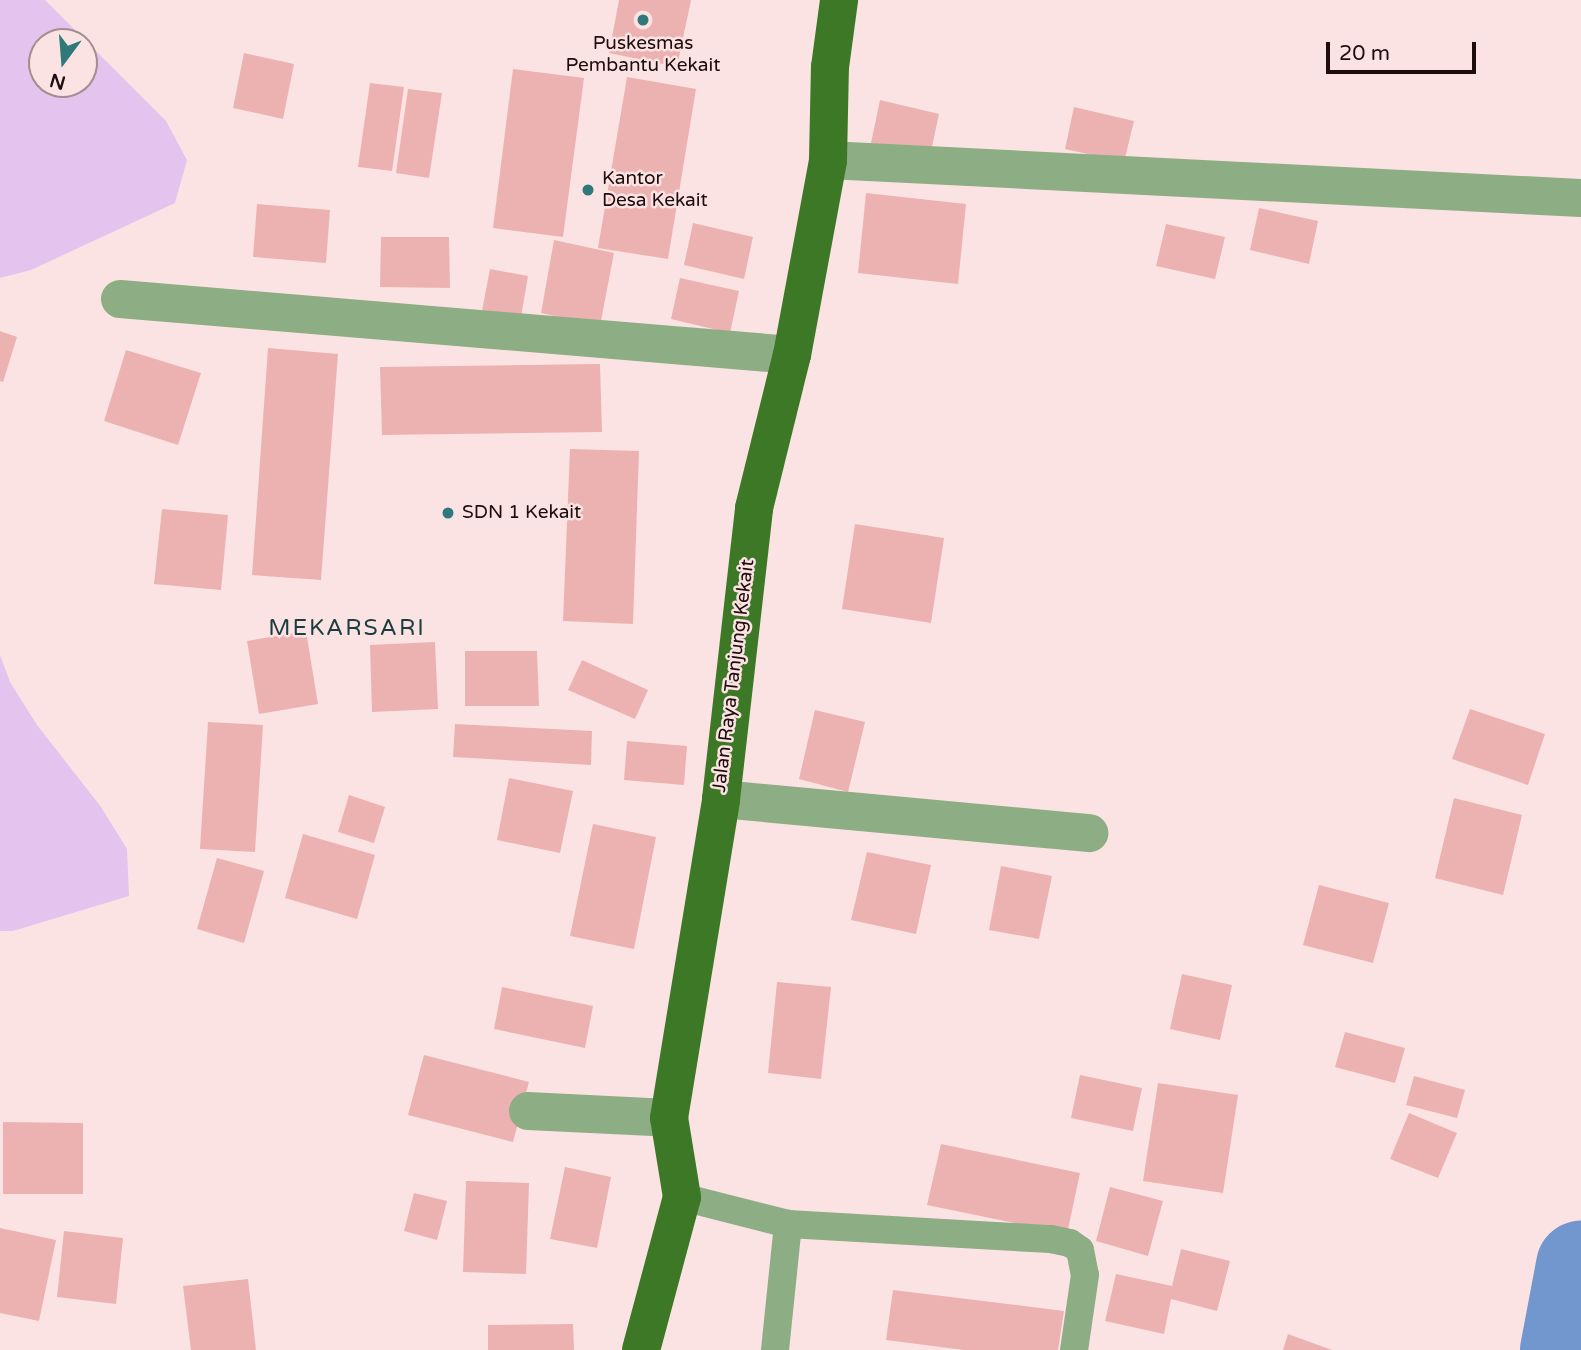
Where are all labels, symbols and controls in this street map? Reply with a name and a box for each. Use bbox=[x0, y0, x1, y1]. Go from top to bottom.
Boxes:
marker: Puskesmas Pembantu Kekait bbox=[633, 10, 653, 30]
north arrow bbox=[28, 28, 98, 98]
scale bar bbox=[1329, 28, 1480, 72]
place label: Puskesmas Pembantu Kekait bbox=[566, 33, 720, 77]
text: 20 m bbox=[1339, 41, 1390, 66]
text: N bbox=[47, 69, 68, 94]
place label: Kantor Desa Kekait bbox=[602, 168, 708, 212]
marker: Kantor Desa Kekait bbox=[580, 182, 596, 198]
place label: SDN 1 Kekait bbox=[462, 502, 581, 524]
marker: SDN 1 Kekait bbox=[440, 505, 456, 521]
street label: Jalan Raya Tanjung Kekait bbox=[708, 558, 760, 794]
district label: MEKARSARI bbox=[269, 614, 425, 642]

